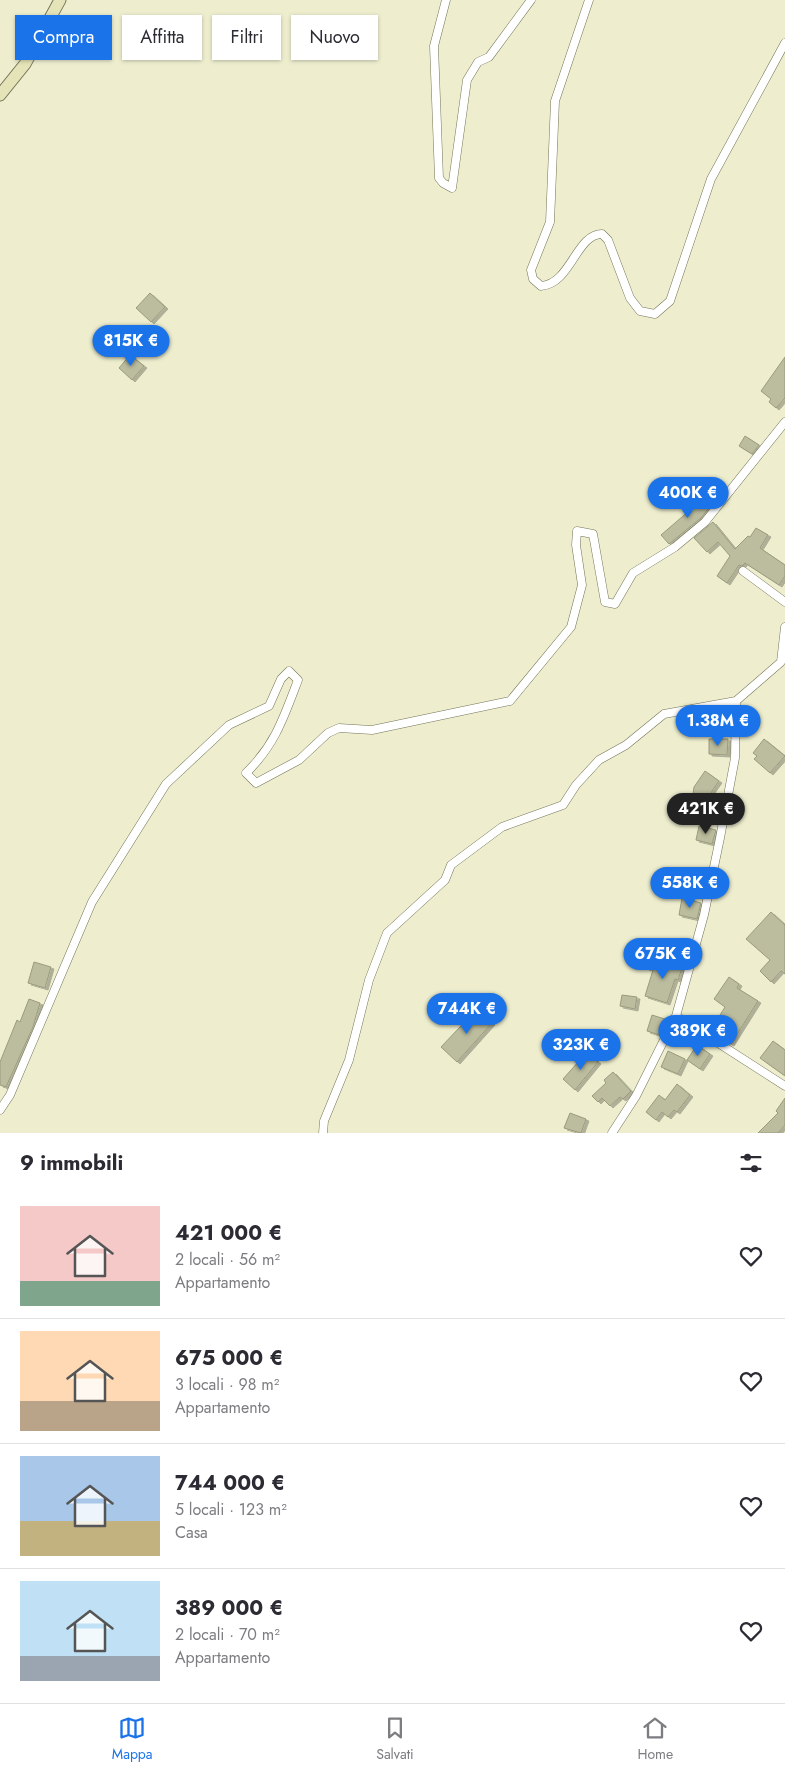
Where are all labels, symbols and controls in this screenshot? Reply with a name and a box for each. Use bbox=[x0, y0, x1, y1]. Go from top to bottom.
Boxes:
chip: Compra bbox=[15, 15, 112, 60]
chip: Affitta bbox=[122, 15, 202, 60]
chip: Filtri bbox=[212, 15, 281, 60]
chip: Nuovo bbox=[291, 15, 378, 60]
pin: 815K € bbox=[90, 324, 172, 367]
text: 815K € bbox=[104, 329, 158, 352]
pin: 400K € bbox=[647, 476, 729, 519]
text: 400K € bbox=[659, 481, 717, 504]
pin: 1.38M € bbox=[672, 704, 764, 747]
text: 1.38M € bbox=[687, 709, 749, 732]
pin: 421K € bbox=[665, 792, 747, 835]
text: 421K € bbox=[678, 797, 734, 820]
pin: 558K € bbox=[649, 866, 731, 909]
text: 558K € bbox=[661, 871, 719, 894]
pin: 675K € bbox=[622, 938, 704, 980]
text: 675K € bbox=[634, 942, 692, 965]
pin: 744K € bbox=[426, 992, 508, 1035]
text: 744K € bbox=[438, 997, 496, 1020]
pin: 389K € bbox=[657, 1014, 739, 1057]
text: 389K € bbox=[669, 1019, 727, 1042]
pin: 323K € bbox=[540, 1028, 622, 1071]
text: 323K € bbox=[553, 1033, 609, 1056]
text: 9 immobili bbox=[20, 1148, 123, 1178]
icon: filters bbox=[737, 1149, 765, 1177]
text: 421 000 € bbox=[175, 1218, 282, 1248]
icon: home bbox=[60, 1226, 120, 1286]
icon: heart bbox=[737, 1242, 765, 1270]
text: 2 locali · 56 m² bbox=[175, 1248, 280, 1271]
text: Appartamento bbox=[175, 1271, 270, 1294]
text: 675 000 € bbox=[175, 1343, 283, 1373]
icon: home bbox=[60, 1351, 120, 1411]
icon: heart bbox=[737, 1367, 765, 1395]
text: 3 locali · 98 m² bbox=[175, 1373, 279, 1396]
text: Appartamento bbox=[175, 1396, 270, 1419]
text: 744 000 € bbox=[175, 1468, 285, 1498]
icon: home bbox=[60, 1476, 120, 1536]
icon: heart bbox=[737, 1492, 765, 1520]
text: 5 locali · 123 m² bbox=[175, 1498, 287, 1521]
text: Casa bbox=[175, 1521, 208, 1544]
text: 389 000 € bbox=[175, 1593, 283, 1623]
icon: home bbox=[60, 1601, 120, 1661]
icon: heart bbox=[737, 1617, 765, 1645]
text: 2 locali · 70 m² bbox=[175, 1623, 280, 1646]
text: Appartamento bbox=[175, 1646, 270, 1669]
tab: Mappa bbox=[112, 1714, 153, 1764]
tab: Salvati bbox=[376, 1714, 414, 1764]
tab: Home bbox=[637, 1714, 673, 1764]

